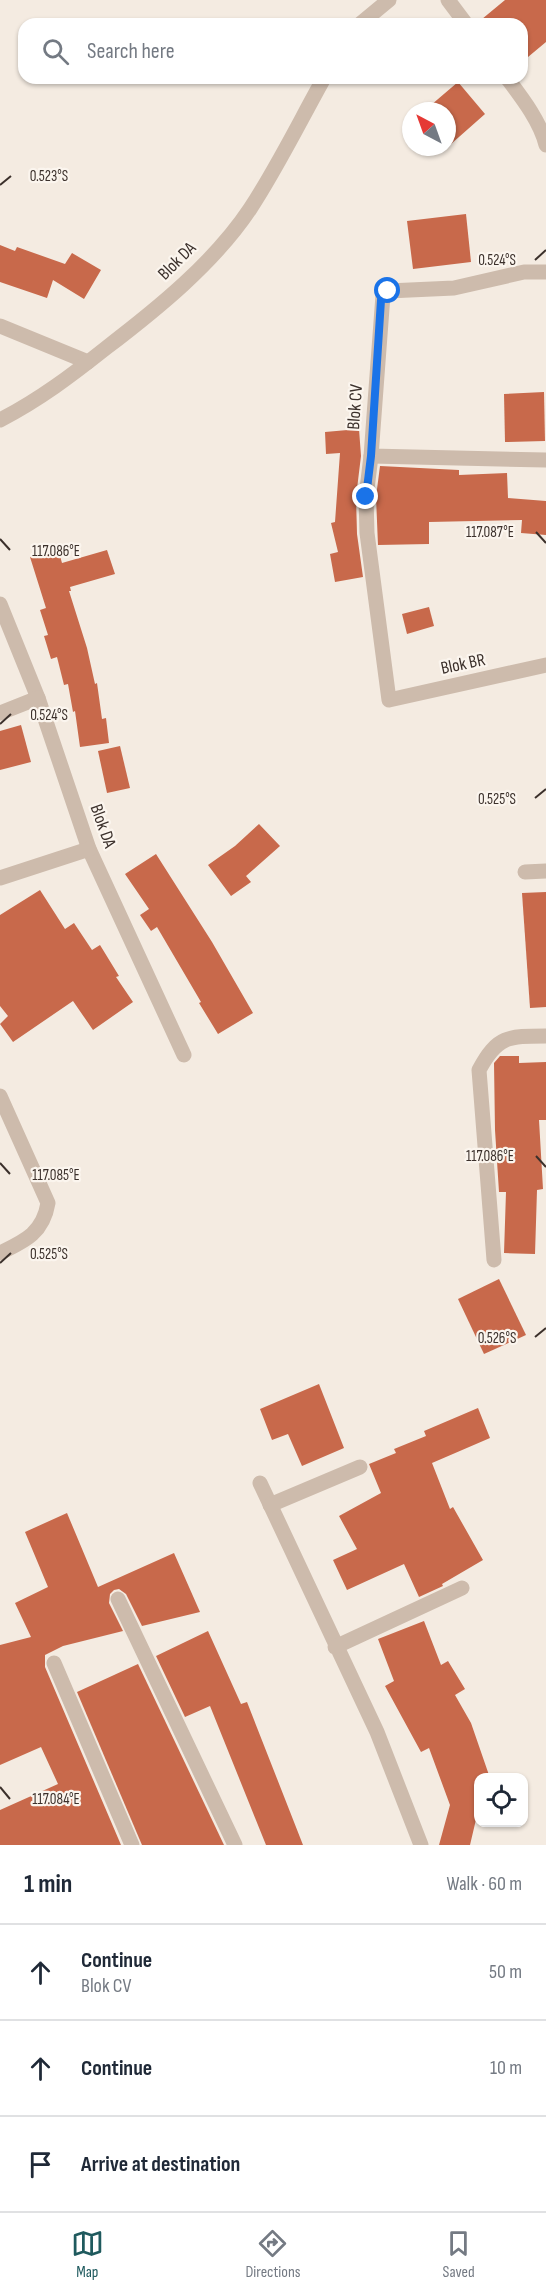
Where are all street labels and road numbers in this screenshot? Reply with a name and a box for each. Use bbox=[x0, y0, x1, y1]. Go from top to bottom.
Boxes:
street label: Blok DA bbox=[154, 237, 201, 284]
street label: Blok CV bbox=[343, 384, 367, 430]
street label: Blok BR bbox=[439, 649, 487, 679]
street label: Blok DA bbox=[85, 801, 121, 851]

